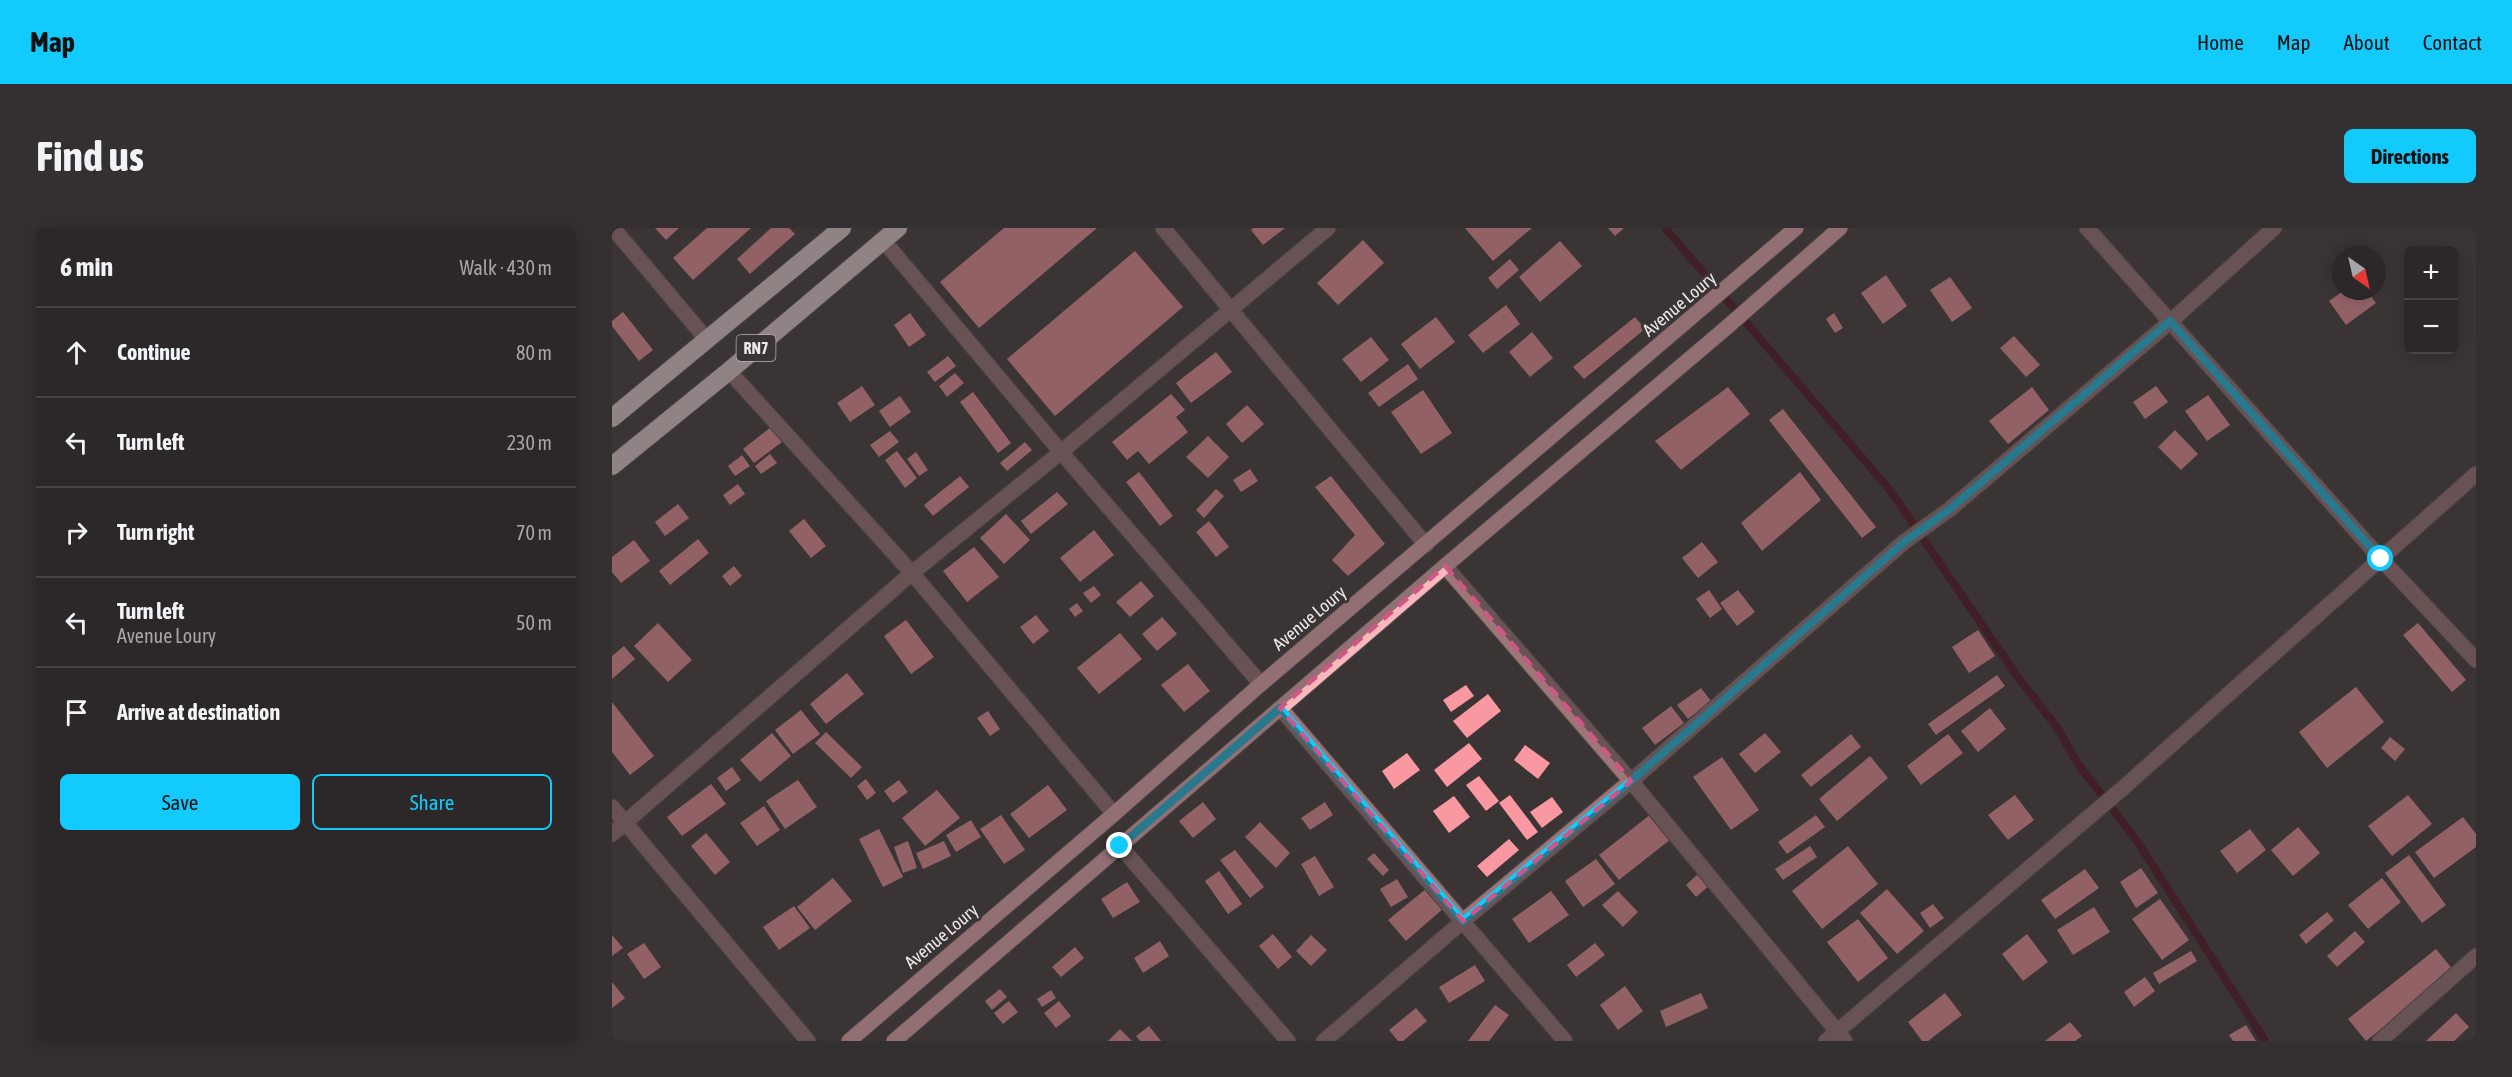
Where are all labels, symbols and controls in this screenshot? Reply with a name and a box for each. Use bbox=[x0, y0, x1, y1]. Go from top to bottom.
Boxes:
text: Map bbox=[30, 26, 75, 58]
text: Home bbox=[2197, 30, 2244, 54]
text: Map bbox=[2277, 30, 2311, 54]
text: About bbox=[2344, 30, 2390, 54]
text: Contact bbox=[2423, 30, 2482, 54]
button: Directions bbox=[2344, 129, 2476, 183]
text: Find us bbox=[36, 132, 144, 180]
north arrow bbox=[2332, 246, 2386, 300]
map controls bbox=[2404, 246, 2458, 354]
button: + bbox=[2404, 246, 2458, 300]
text: 6 min bbox=[60, 252, 113, 282]
text: Walk · 430 m bbox=[460, 256, 552, 279]
street label: Avenue Loury bbox=[1638, 267, 1720, 341]
button: − bbox=[2404, 300, 2458, 354]
road number: RN7 bbox=[736, 335, 776, 361]
icon: ahead bbox=[60, 336, 93, 369]
text: Continue bbox=[117, 339, 191, 365]
text: 80 m bbox=[516, 341, 552, 364]
icon: left bbox=[60, 426, 93, 459]
text: Turn left bbox=[117, 429, 184, 455]
text: 230 m bbox=[507, 431, 552, 454]
icon: right bbox=[60, 516, 93, 549]
text: Turn right bbox=[117, 519, 194, 545]
text: 70 m bbox=[516, 521, 552, 544]
route start bbox=[2367, 545, 2393, 571]
street label: Avenue Loury bbox=[1268, 581, 1350, 655]
text: Turn left bbox=[117, 598, 184, 624]
icon: left bbox=[60, 606, 93, 639]
text: 50 m bbox=[516, 611, 552, 634]
text: Avenue Loury bbox=[117, 624, 216, 647]
icon: arrive bbox=[60, 696, 93, 729]
text: Arrive at destination bbox=[117, 699, 280, 725]
button: Save bbox=[60, 774, 300, 830]
button: Share bbox=[312, 774, 552, 830]
route end bbox=[1106, 832, 1132, 858]
street label: Avenue Loury bbox=[900, 899, 982, 973]

